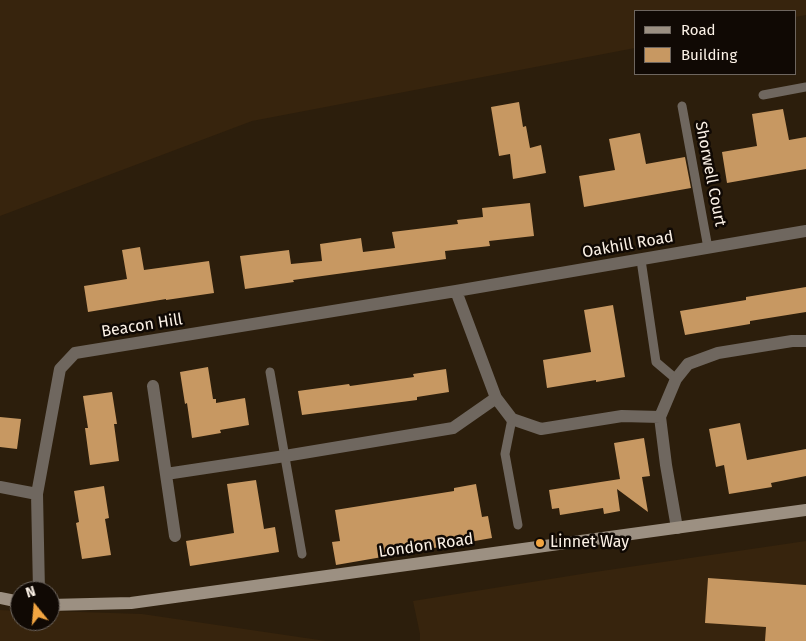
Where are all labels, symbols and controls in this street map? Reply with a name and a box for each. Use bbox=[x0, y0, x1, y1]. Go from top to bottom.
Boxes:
legend bbox=[634, 10, 796, 75]
text: Road bbox=[681, 21, 716, 39]
text: Building bbox=[681, 46, 737, 64]
street label: Shorwell Court bbox=[690, 120, 730, 228]
street label: Oakhill Road bbox=[581, 228, 675, 262]
street label: Beacon Hill bbox=[100, 310, 184, 342]
street label: London Road bbox=[377, 530, 475, 562]
place label: Linnet Way bbox=[550, 533, 629, 553]
marker: Linnet Way bbox=[534, 537, 546, 549]
north arrow bbox=[10, 581, 60, 631]
text: N bbox=[24, 583, 38, 602]

